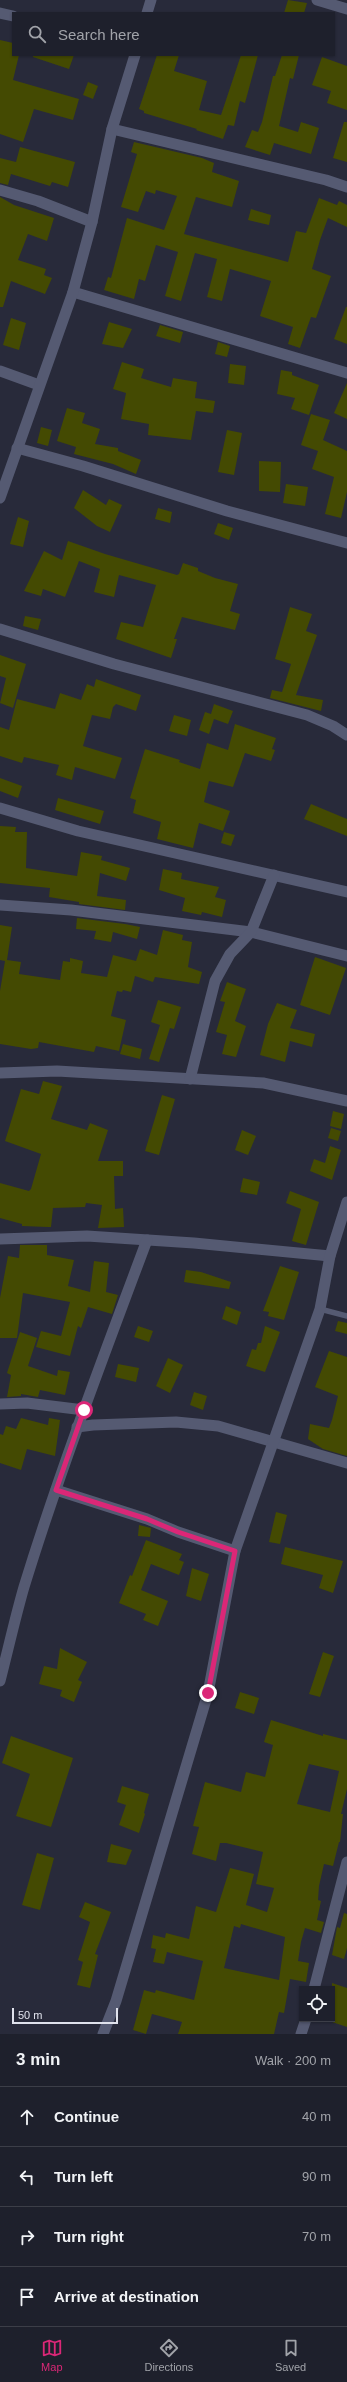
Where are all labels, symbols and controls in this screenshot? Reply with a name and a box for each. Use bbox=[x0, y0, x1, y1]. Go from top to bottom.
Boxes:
search box bbox=[12, 12, 335, 56]
icon: search bbox=[26, 23, 48, 45]
text: Search here bbox=[58, 26, 140, 43]
route start bbox=[75, 1401, 93, 1419]
route end bbox=[199, 1684, 217, 1702]
map controls bbox=[299, 1986, 335, 2022]
button: locate bbox=[299, 1986, 335, 2022]
scale bar bbox=[12, 2006, 118, 2025]
text: 50 m bbox=[18, 2009, 42, 2021]
text: 3 min bbox=[16, 2050, 60, 2069]
text: Walk · 200 m bbox=[255, 2053, 331, 2068]
icon: ahead bbox=[16, 2106, 38, 2128]
text: Continue bbox=[54, 2108, 119, 2125]
text: 40 m bbox=[302, 2109, 331, 2124]
icon: left bbox=[16, 2166, 38, 2188]
text: Turn left bbox=[54, 2168, 113, 2185]
text: 90 m bbox=[302, 2169, 331, 2184]
icon: right bbox=[16, 2226, 38, 2248]
text: Turn right bbox=[54, 2228, 124, 2245]
text: 70 m bbox=[302, 2229, 331, 2244]
icon: arrive bbox=[16, 2286, 38, 2308]
text: Arrive at destination bbox=[54, 2288, 199, 2305]
tab: Map bbox=[41, 2337, 63, 2373]
tab: Directions bbox=[144, 2337, 193, 2373]
tab: Saved bbox=[275, 2337, 306, 2373]

